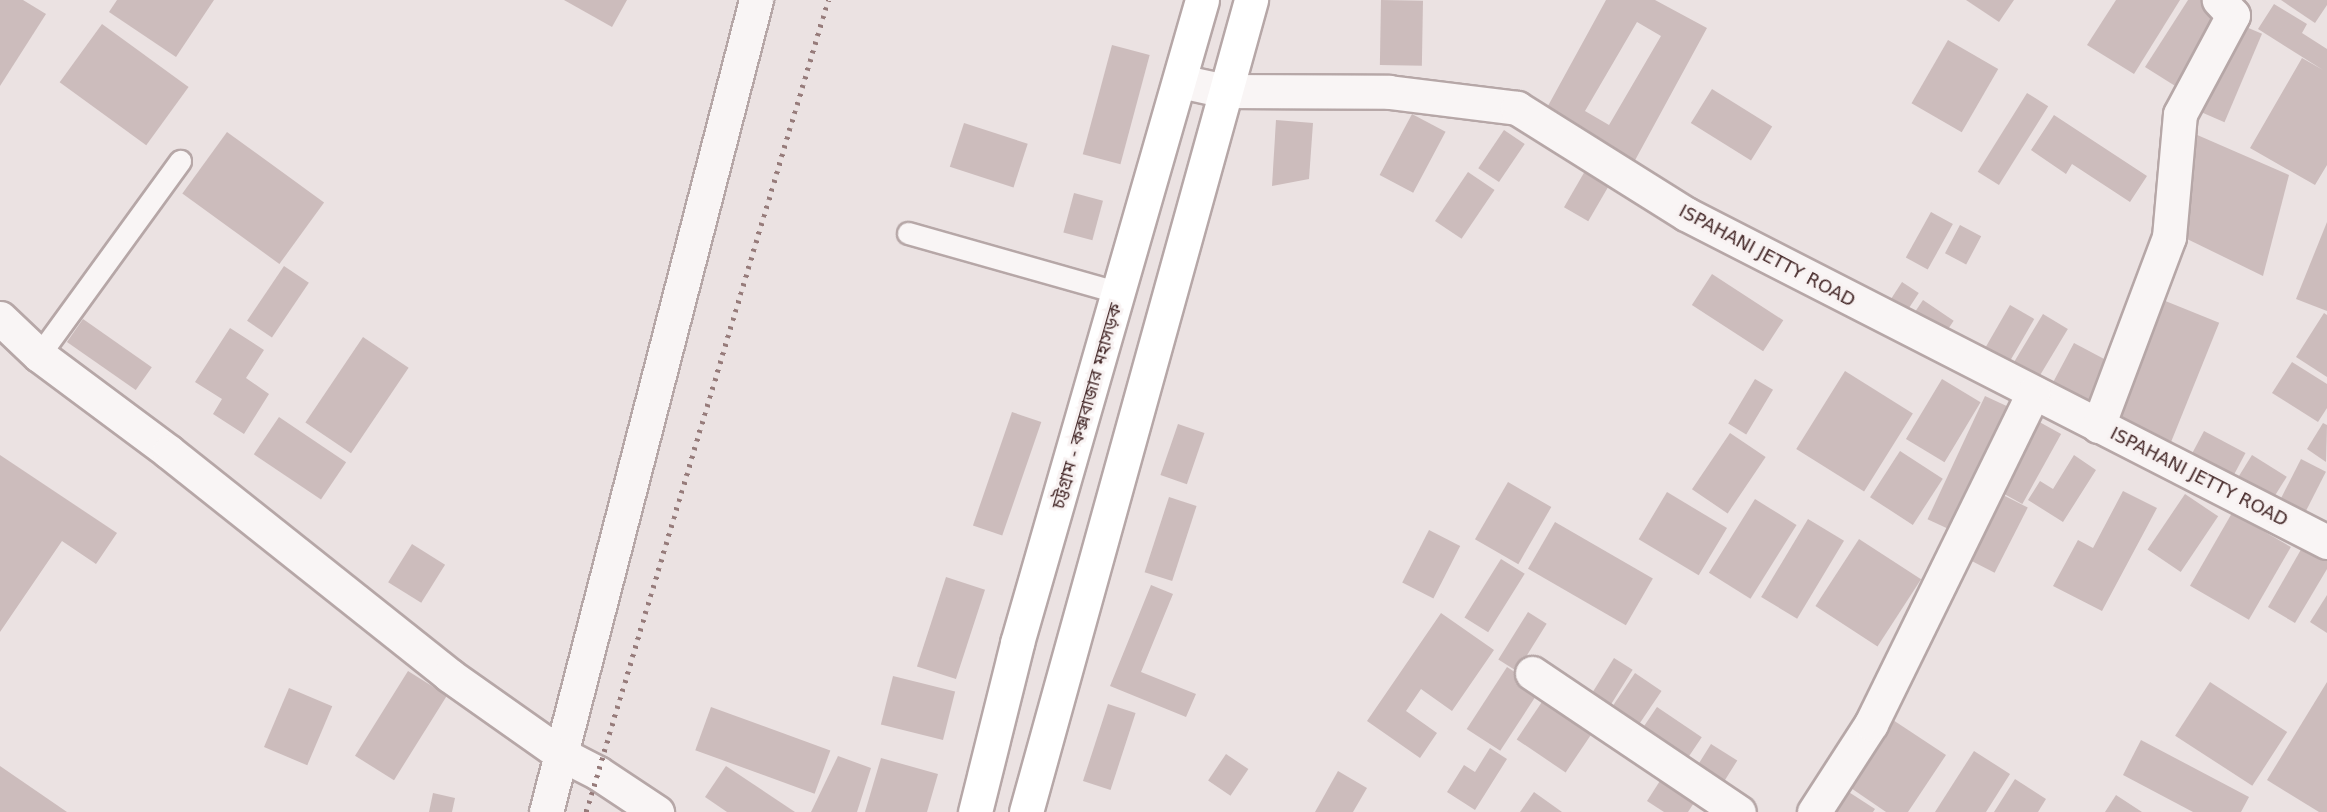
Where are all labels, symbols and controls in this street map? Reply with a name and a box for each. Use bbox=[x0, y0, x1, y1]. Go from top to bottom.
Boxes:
street label: ISPAHANI JETTY ROAD bbox=[1675, 200, 1859, 312]
street label: চট্টগ্রাম - কক্সবাজার মহাসড়ক bbox=[1047, 301, 1127, 511]
street label: ISPAHANI JETTY ROAD bbox=[2106, 423, 2292, 531]

